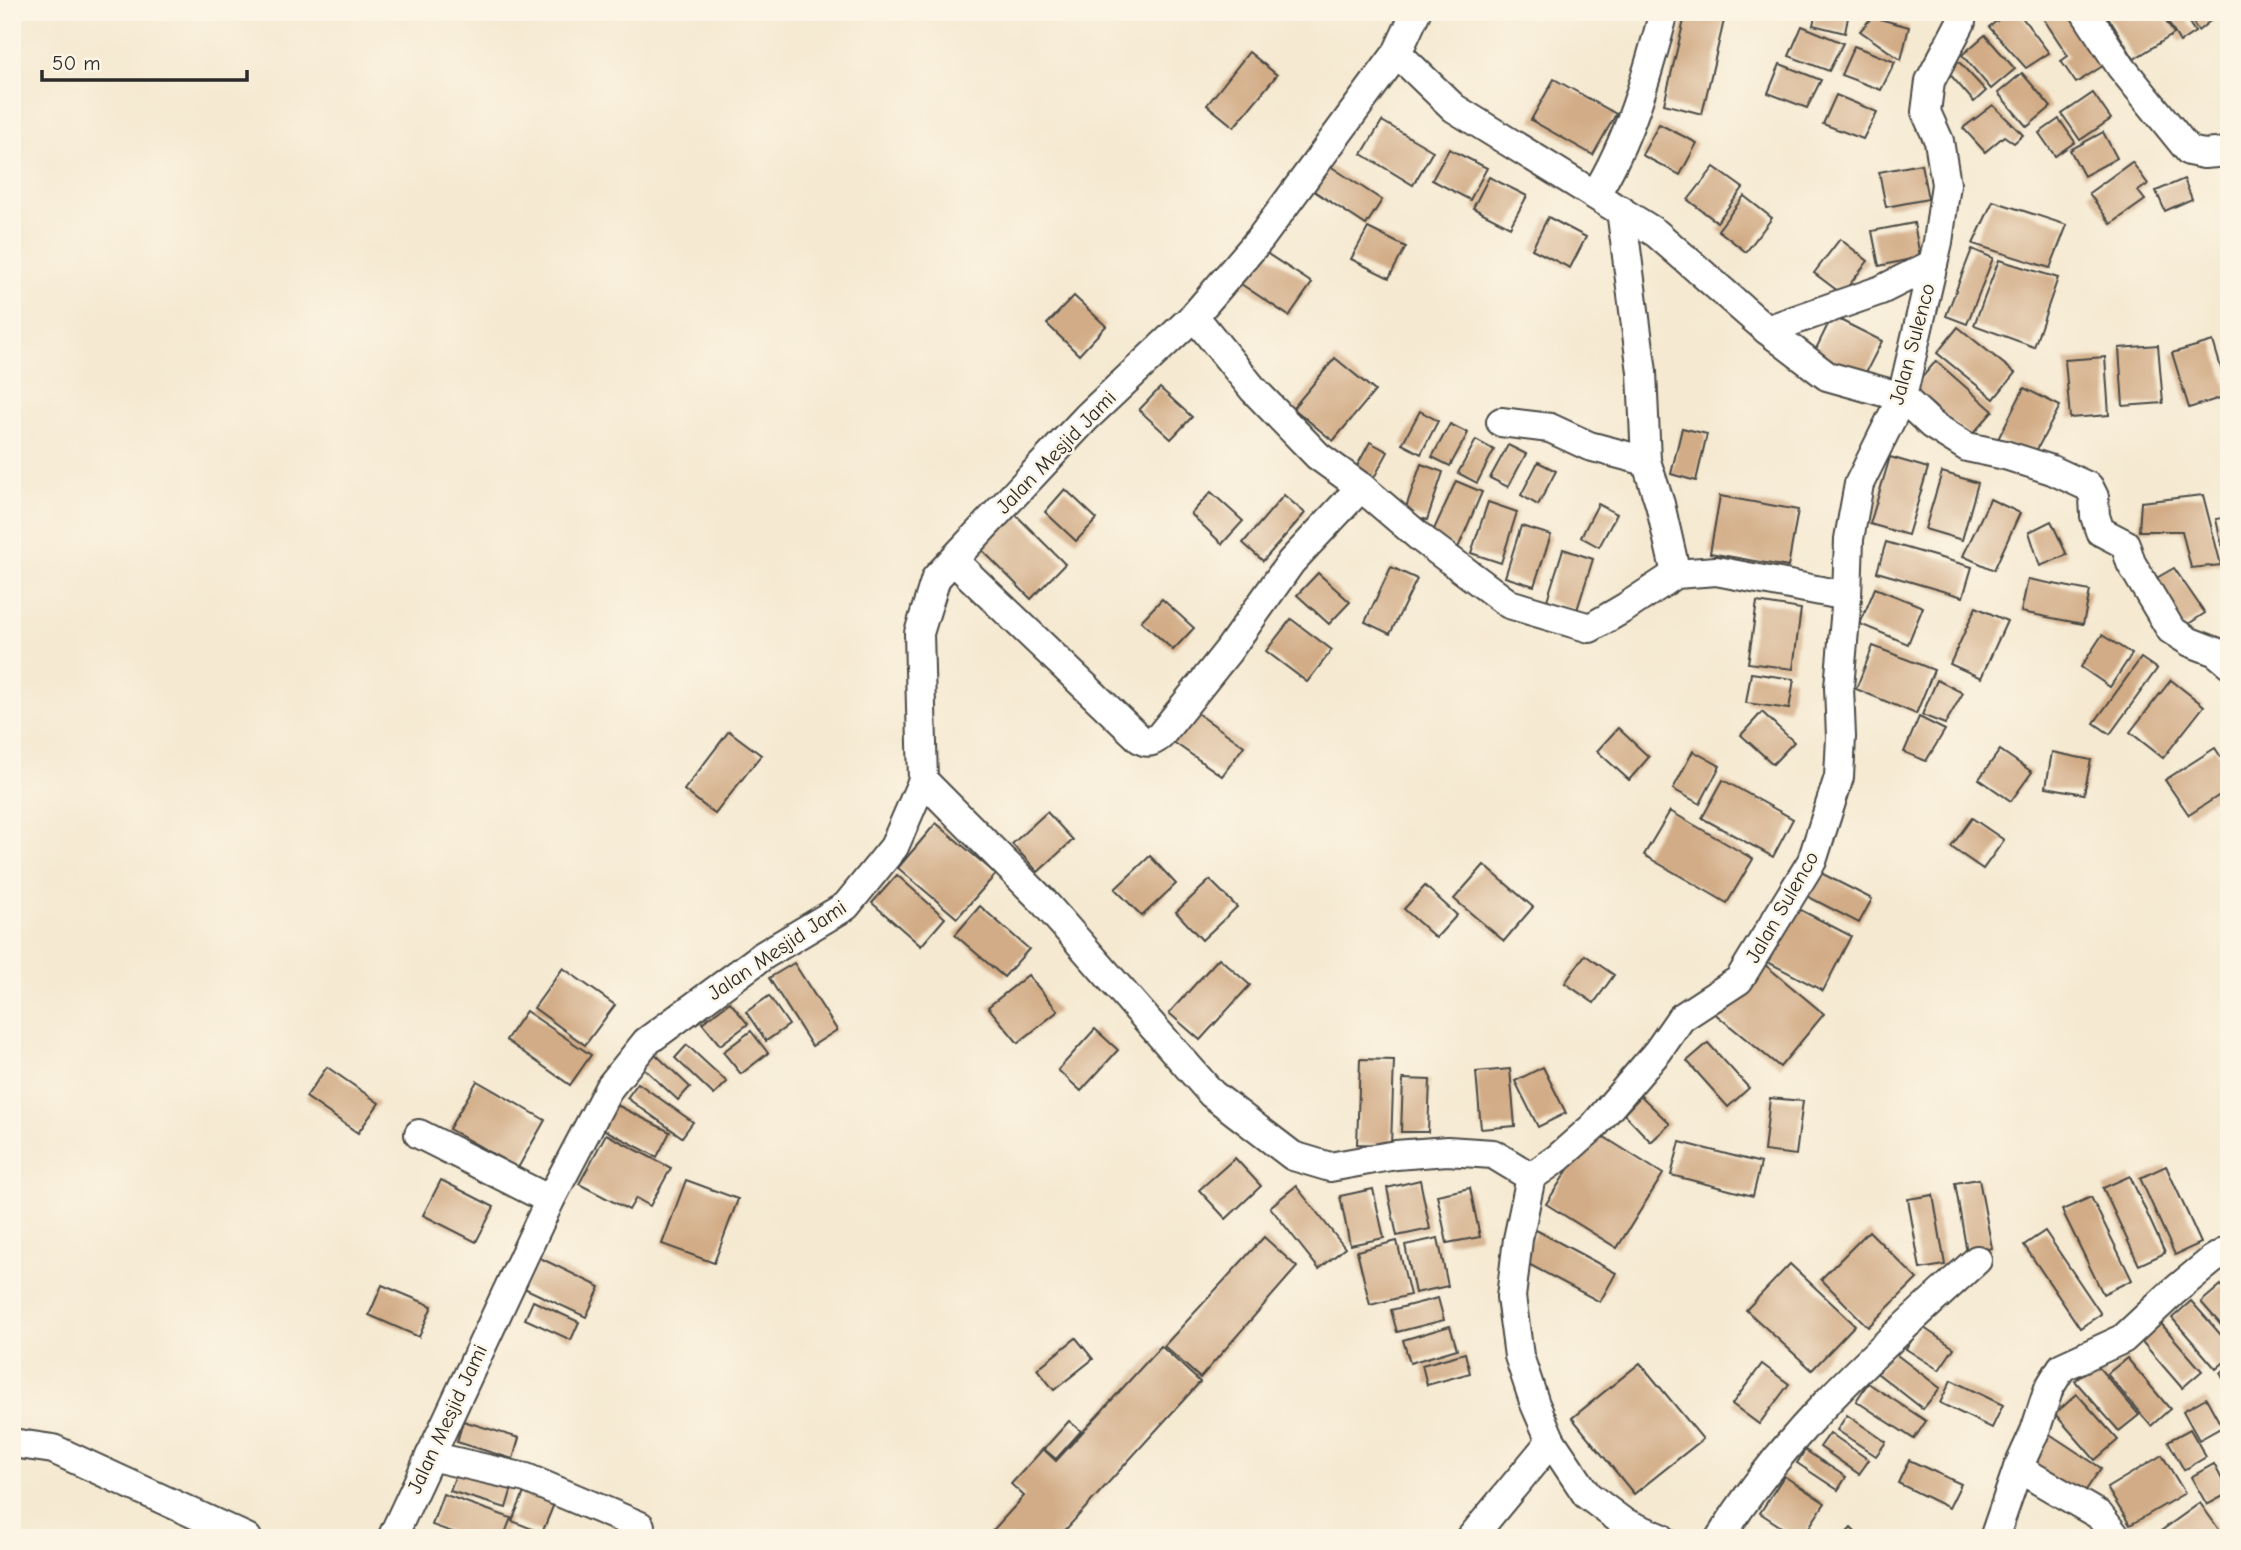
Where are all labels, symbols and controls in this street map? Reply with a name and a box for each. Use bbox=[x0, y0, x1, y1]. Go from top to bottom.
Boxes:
scale bar bbox=[42, 38, 247, 82]
text: 50 m bbox=[52, 51, 101, 75]
street label: Jalan Sulenco bbox=[1884, 281, 1940, 407]
street label: Jalan Mesjid Jami bbox=[991, 385, 1121, 519]
street label: Jalan Sulenco bbox=[1740, 847, 1824, 967]
street label: Jalan Mesjid Jami bbox=[703, 895, 851, 1005]
street label: Jalan Mesjid Jami bbox=[402, 1341, 492, 1497]

